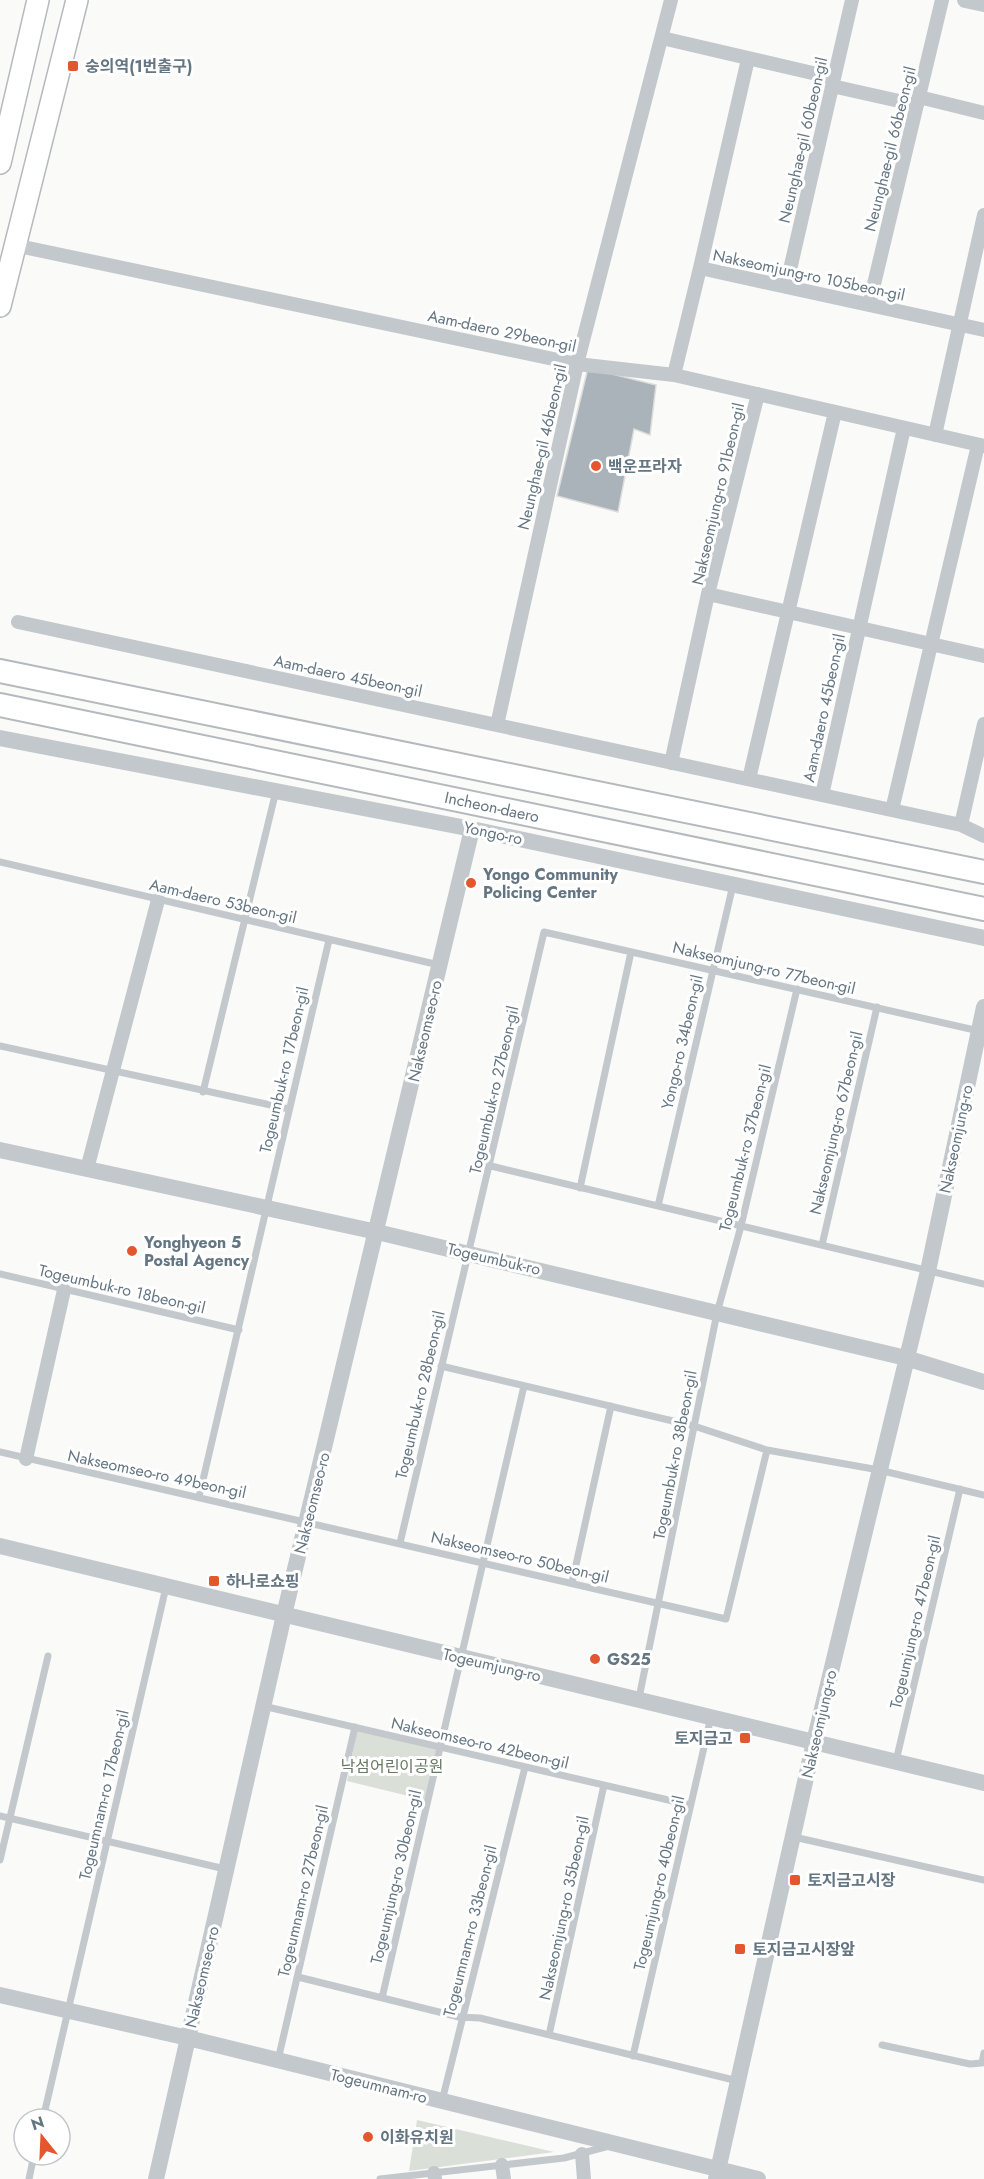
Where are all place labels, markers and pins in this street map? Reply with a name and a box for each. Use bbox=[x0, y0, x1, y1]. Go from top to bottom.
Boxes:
place label: 숭의역(1번출구) bbox=[85, 55, 192, 78]
marker: 숭의역(1번출구) bbox=[66, 59, 80, 73]
place label: 백운프라자 bbox=[608, 455, 682, 478]
marker: 백운프라자 bbox=[589, 459, 603, 473]
place label: Yongo Community Policing Center bbox=[482, 863, 618, 904]
marker: Yongo Community Policing Center bbox=[464, 876, 478, 890]
place label: Yonghyeon 5 Postal Agency bbox=[143, 1231, 250, 1272]
marker: Yonghyeon 5 Postal Agency bbox=[125, 1244, 139, 1258]
place label: 하나로쇼핑 bbox=[226, 1570, 300, 1593]
marker: 하나로쇼핑 bbox=[207, 1574, 221, 1588]
place label: GS25 bbox=[607, 1648, 651, 1671]
marker: GS25 bbox=[588, 1652, 602, 1666]
place label: 토지금고 bbox=[674, 1727, 733, 1750]
marker: 토지금고 bbox=[738, 1731, 752, 1745]
place label: 토지금고시장 bbox=[807, 1869, 896, 1892]
marker: 토지금고시장 bbox=[788, 1873, 802, 1887]
place label: 토지금고시장앞 bbox=[752, 1938, 855, 1961]
marker: 토지금고시장앞 bbox=[733, 1942, 747, 1956]
place label: 이화유치원 bbox=[380, 2126, 454, 2149]
marker: 이화유치원 bbox=[361, 2130, 375, 2144]

